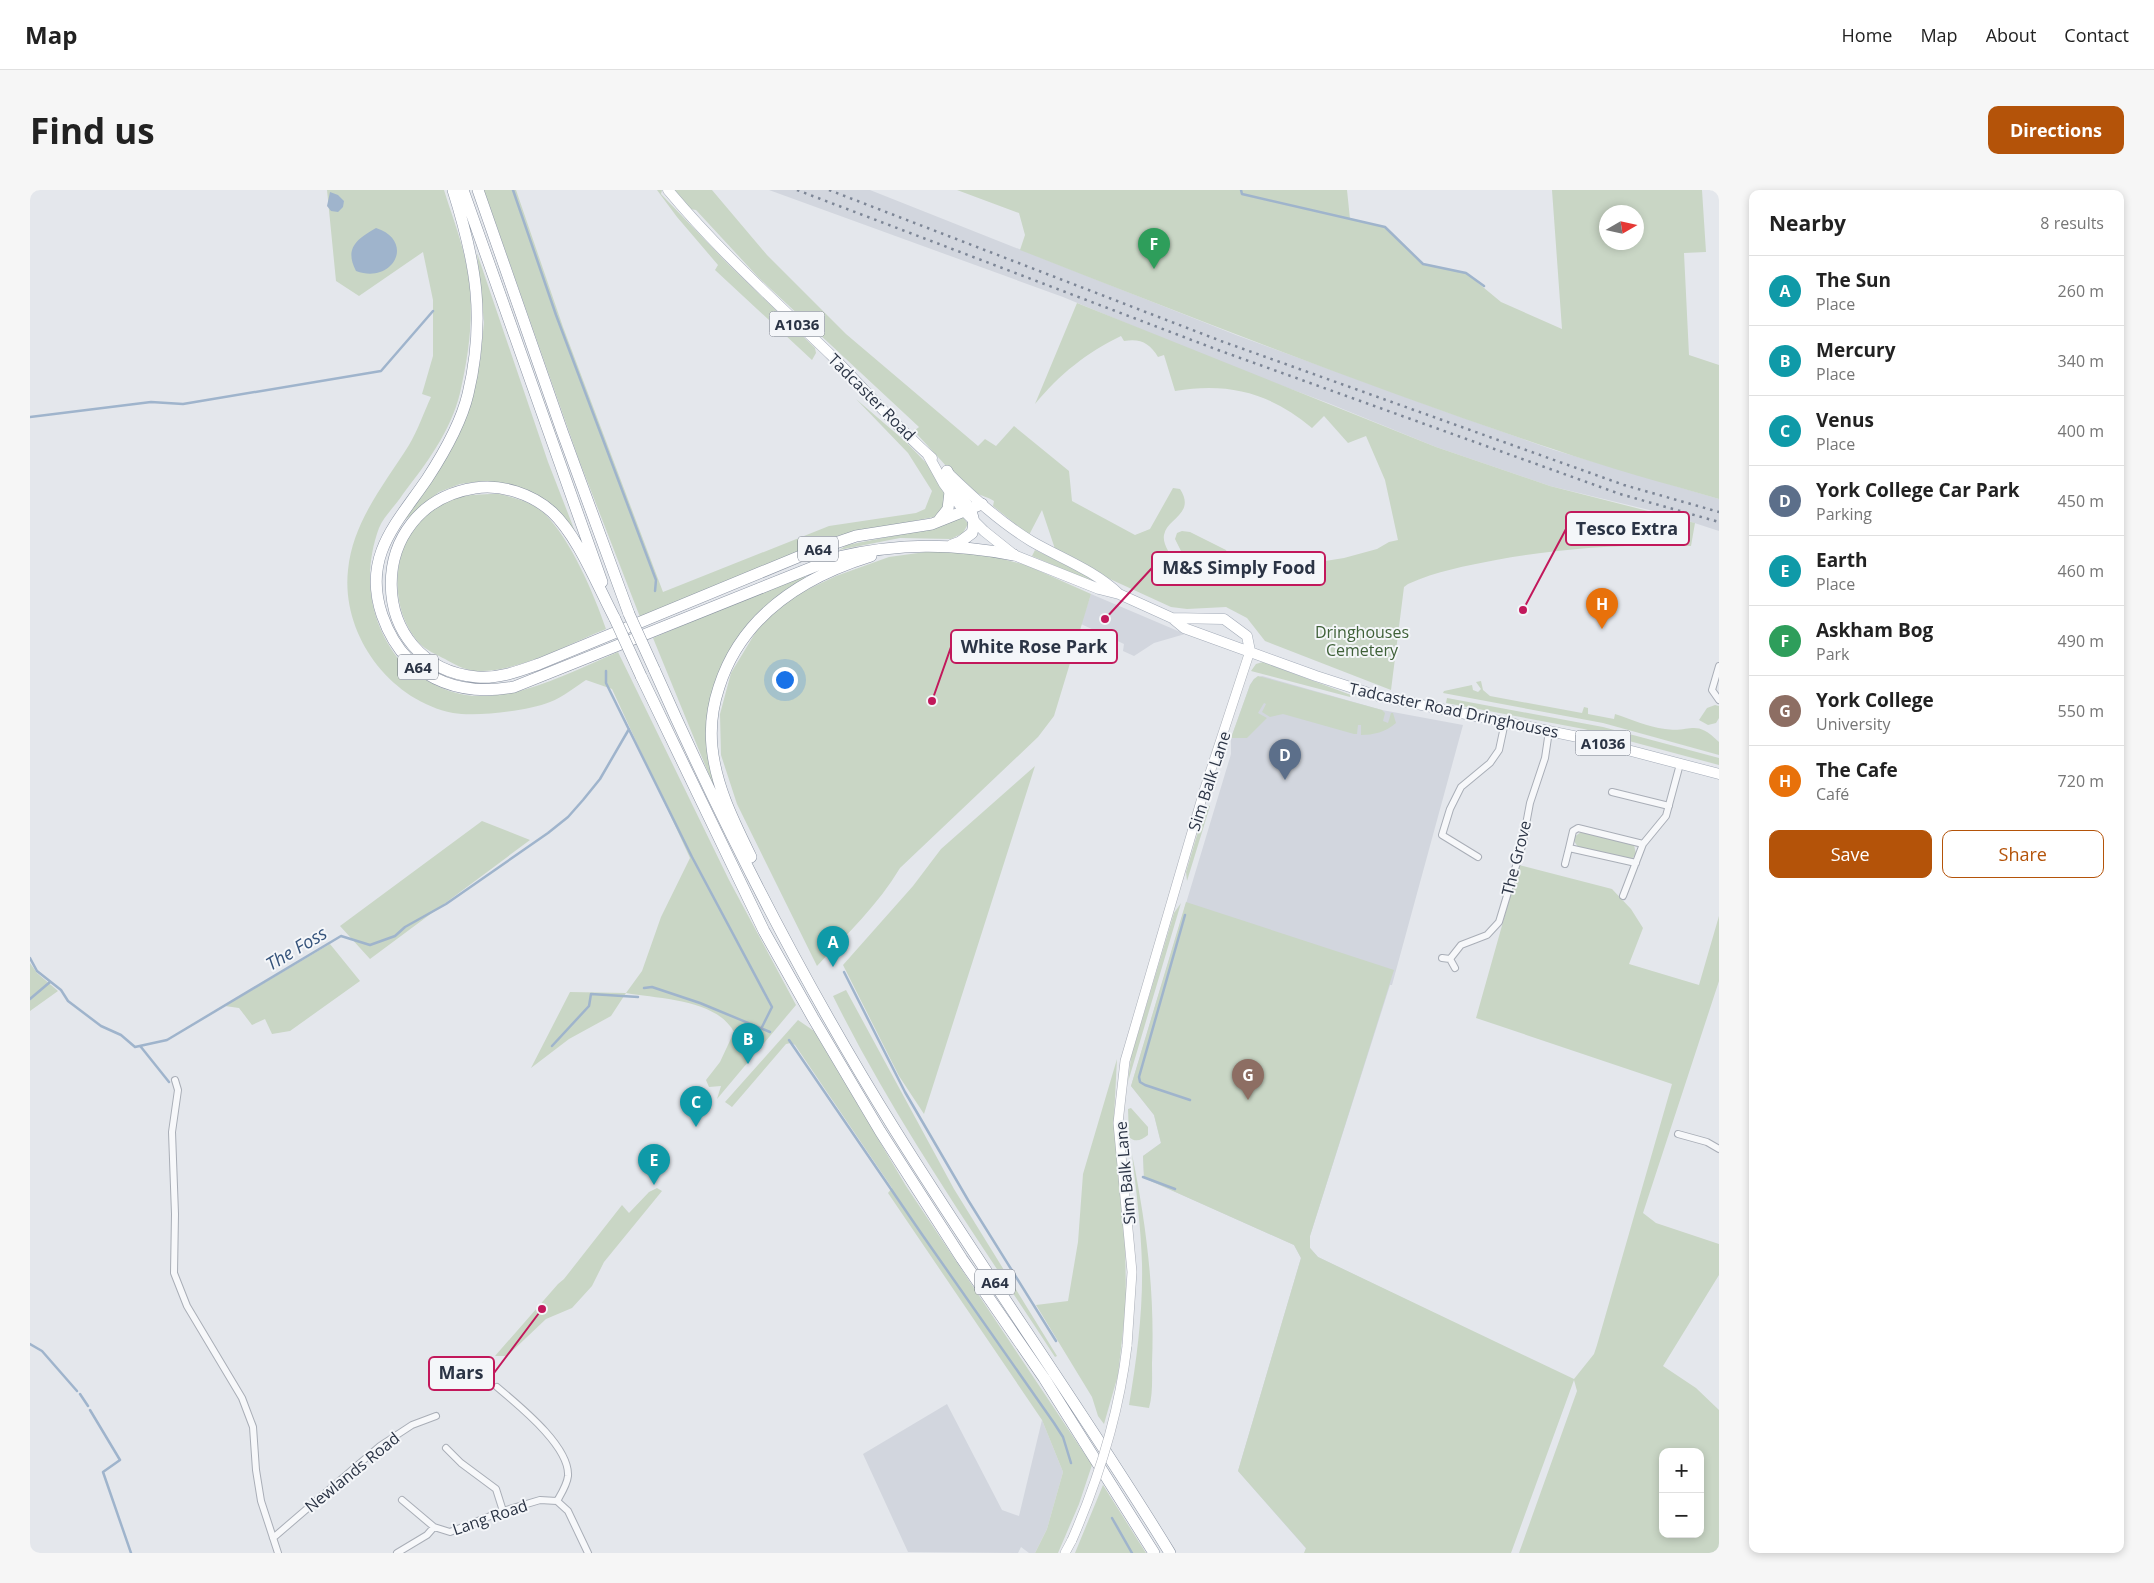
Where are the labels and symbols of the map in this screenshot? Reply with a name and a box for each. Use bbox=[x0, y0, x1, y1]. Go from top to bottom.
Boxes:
north arrow bbox=[1599, 205, 1644, 250]
pin: F bbox=[1138, 228, 1170, 269]
road number: A1036 bbox=[770, 312, 824, 336]
street label: Tadcaster Road bbox=[823, 348, 921, 446]
callout: Tesco Extra bbox=[1566, 512, 1689, 545]
text: Tesco Extra bbox=[1576, 516, 1678, 540]
road number: A64 bbox=[798, 536, 838, 562]
callout: M&S Simply Food bbox=[1152, 552, 1325, 585]
text: M&S Simply Food bbox=[1162, 555, 1316, 579]
pin: H bbox=[1586, 588, 1618, 629]
park label: Dringhouses Cemetery bbox=[1315, 621, 1409, 661]
callout: White Rose Park bbox=[951, 630, 1117, 663]
text: White Rose Park bbox=[961, 634, 1108, 658]
road number: A64 bbox=[398, 654, 438, 680]
your location bbox=[772, 667, 798, 693]
street label: Tadcaster Road Dringhouses bbox=[1347, 677, 1561, 743]
street label: Sim Balk Lane bbox=[1183, 728, 1235, 834]
road number: A1036 bbox=[1576, 730, 1630, 756]
pin: D bbox=[1269, 739, 1301, 780]
street label: The Grove bbox=[1496, 818, 1536, 898]
water label: The Foss bbox=[261, 920, 331, 976]
pin: A bbox=[817, 926, 849, 967]
pin: B bbox=[732, 1023, 764, 1064]
pin: G bbox=[1232, 1059, 1264, 1100]
pin: C bbox=[680, 1086, 712, 1127]
street label: Sim Balk Lane bbox=[1110, 1120, 1140, 1226]
pin: E bbox=[638, 1144, 670, 1185]
road number: A64 bbox=[975, 1270, 1015, 1294]
callout: Mars bbox=[429, 1357, 494, 1390]
text: Mars bbox=[439, 1360, 484, 1384]
street label: Newlands Road bbox=[300, 1427, 404, 1517]
street label: Lang Road bbox=[450, 1494, 530, 1540]

